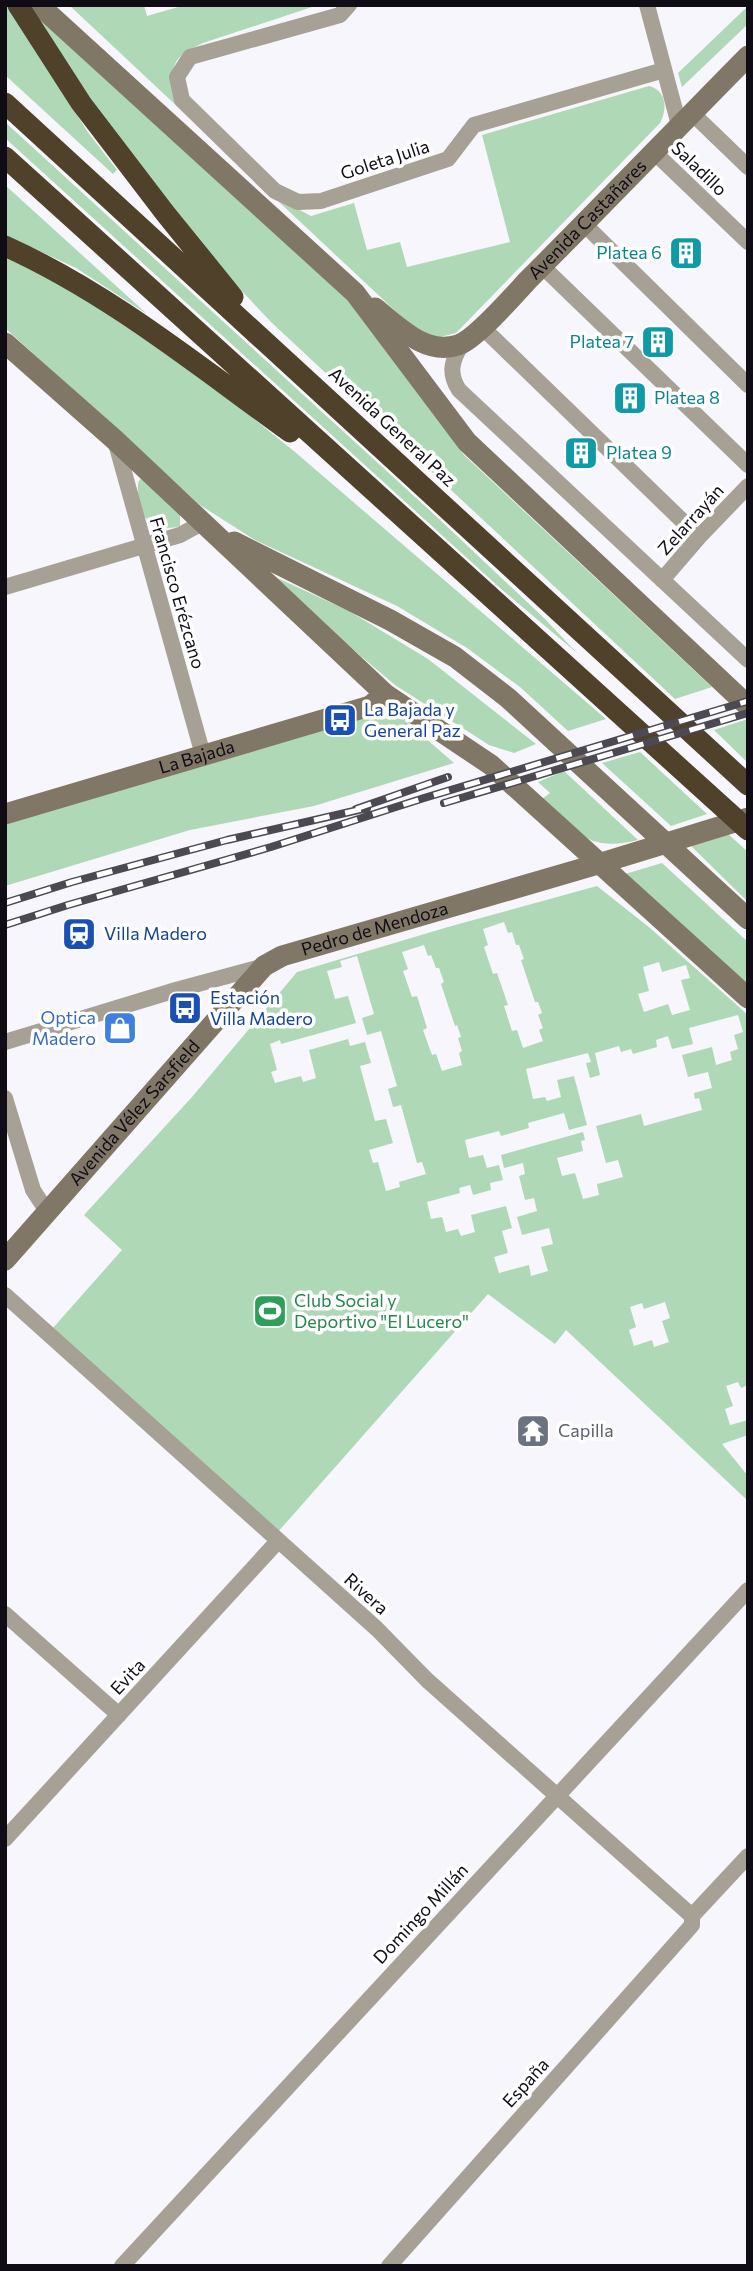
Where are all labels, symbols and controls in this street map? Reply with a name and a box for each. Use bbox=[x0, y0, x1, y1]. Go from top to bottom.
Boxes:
street label: Goleta Julia bbox=[338, 134, 432, 184]
street label: Saladillo bbox=[667, 136, 732, 200]
street label: Avenida Castañares bbox=[523, 155, 650, 284]
building icon: Platea 6 bbox=[667, 234, 705, 272]
place label: Platea 6 bbox=[596, 241, 662, 263]
building icon: Platea 7 bbox=[639, 323, 677, 361]
place label: Platea 7 bbox=[570, 330, 634, 352]
street label: Avenida General Paz bbox=[325, 362, 461, 491]
building icon: Platea 8 bbox=[611, 379, 649, 417]
place label: Platea 8 bbox=[654, 386, 720, 408]
building icon: Platea 9 bbox=[562, 434, 600, 472]
place label: Platea 9 bbox=[606, 441, 672, 463]
street label: Zelarrayán bbox=[653, 479, 728, 559]
street label: Francisco Erézcano bbox=[146, 514, 210, 671]
place label: La Bajada y General Paz bbox=[364, 698, 461, 741]
bus stop icon: La Bajada y General Paz bbox=[321, 701, 359, 739]
street label: La Bajada bbox=[156, 735, 237, 778]
street label: Pedro de Mendoza bbox=[298, 896, 450, 960]
station icon: Villa Madero bbox=[60, 915, 98, 953]
place label: Villa Madero bbox=[104, 922, 207, 944]
place label: Estación Villa Madero bbox=[210, 986, 313, 1029]
bus stop icon: Estación Villa Madero bbox=[166, 989, 204, 1027]
place label: Optica Madero bbox=[32, 1006, 96, 1049]
shop icon: Optica Madero bbox=[101, 1009, 139, 1047]
street label: Avenida Vélez Sarsfield bbox=[64, 1035, 204, 1190]
place label: Club Social y Deportivo "El Lucero" bbox=[294, 1289, 469, 1332]
sports icon: Club Social y Deportivo "El Lucero" bbox=[251, 1292, 289, 1330]
temple icon: Capilla bbox=[514, 1412, 552, 1450]
place label: Capilla bbox=[558, 1419, 614, 1441]
street label: Rivera bbox=[340, 1568, 393, 1619]
street label: Evita bbox=[105, 1654, 149, 1699]
street label: Domingo Millán bbox=[368, 1859, 472, 1968]
street label: España bbox=[497, 2053, 553, 2111]

